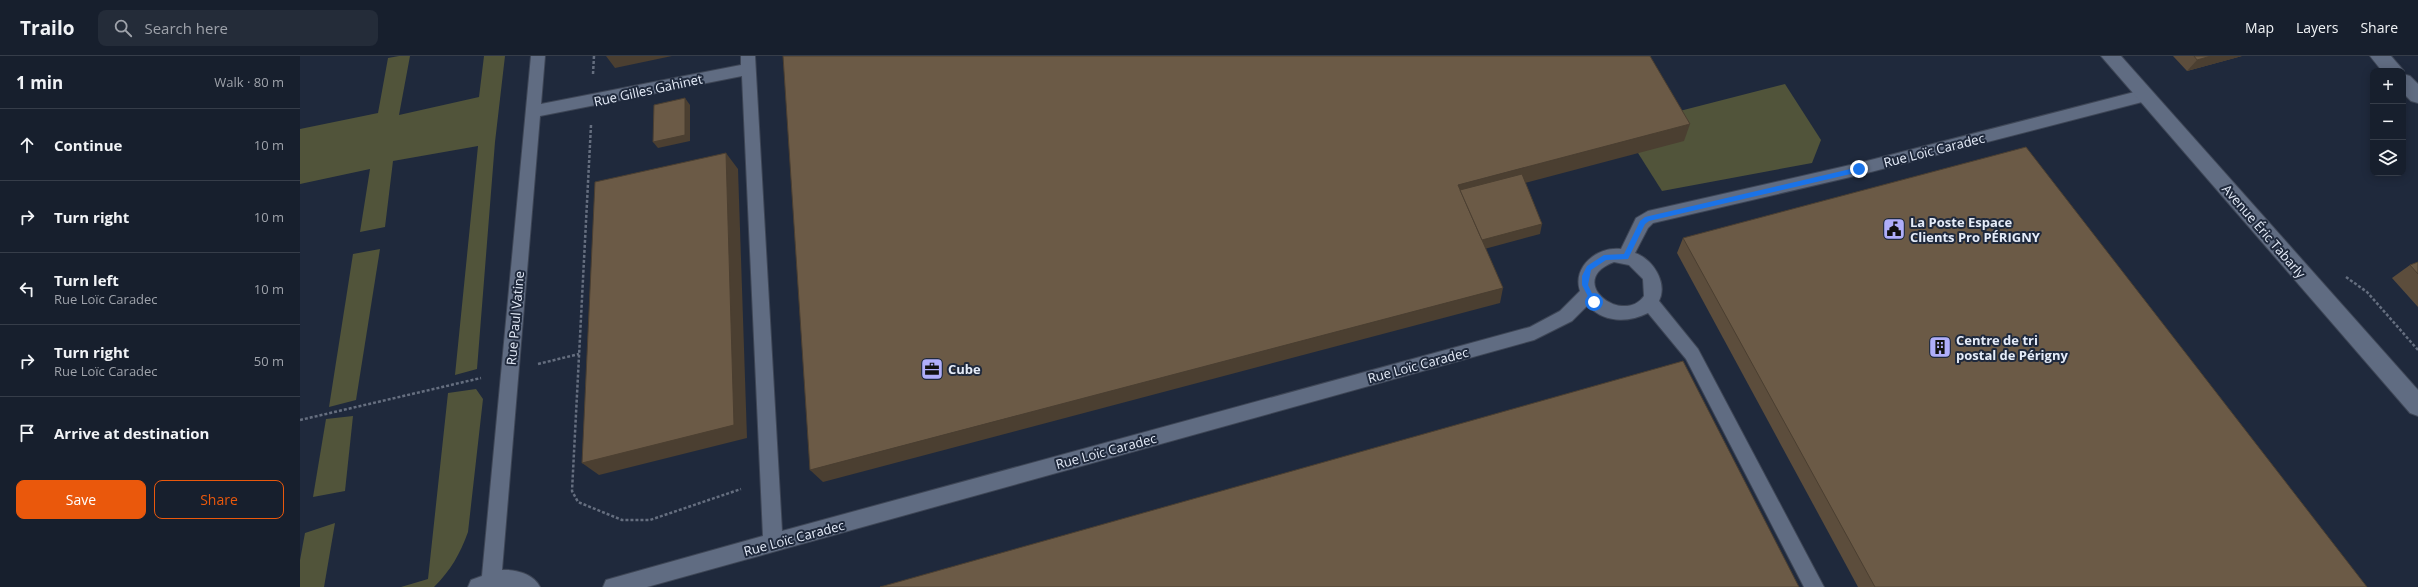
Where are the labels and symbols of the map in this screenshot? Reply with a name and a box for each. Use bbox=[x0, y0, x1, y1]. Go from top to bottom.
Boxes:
street label: Rue Gilles Gahinet bbox=[592, 70, 704, 110]
street label: Rue Loïc Caradec bbox=[1882, 129, 1986, 171]
route end bbox=[1850, 160, 1868, 178]
street label: Avenue Éric Tabarly bbox=[2218, 180, 2310, 282]
place label: La Poste Espace Clients Pro PÉRIGNY bbox=[1910, 213, 2041, 246]
public building icon: La Poste Espace Clients Pro PÉRIGNY bbox=[1881, 216, 1907, 242]
street label: Rue Paul Vatine bbox=[502, 270, 528, 366]
route start bbox=[1585, 293, 1603, 311]
place label: Centre de tri postal de Périgny bbox=[1956, 331, 2068, 364]
building icon: Centre de tri postal de Périgny bbox=[1927, 334, 1953, 360]
street label: Rue Loïc Caradec bbox=[1366, 343, 1470, 387]
office icon: Cube bbox=[919, 356, 945, 382]
place label: Cube bbox=[948, 360, 981, 378]
street label: Rue Loïc Caradec bbox=[1054, 429, 1158, 473]
street label: Rue Loïc Caradec bbox=[742, 516, 846, 560]

